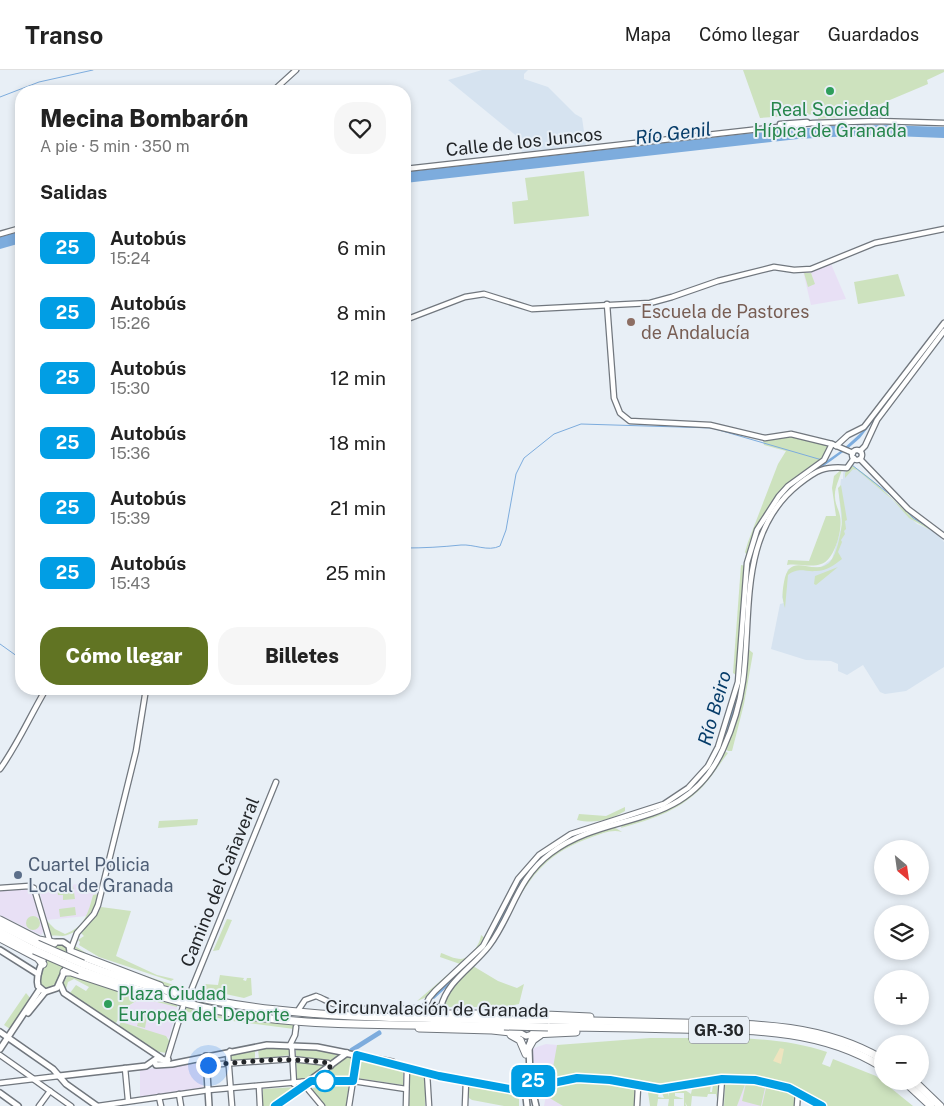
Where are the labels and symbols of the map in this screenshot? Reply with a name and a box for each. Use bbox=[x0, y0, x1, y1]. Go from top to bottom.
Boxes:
marker: Real Sociedad Hípica de Granada bbox=[824, 85, 836, 97]
place label: Real Sociedad Hípica de Granada bbox=[753, 99, 907, 141]
water label: Río Genil bbox=[634, 117, 712, 149]
street label: Calle de los Juncos bbox=[445, 123, 603, 160]
place label: Escuela de Pastores de Andalucía bbox=[641, 301, 809, 343]
marker: Escuela de Pastores de Andalucía bbox=[625, 316, 637, 328]
water label: Río Beiro bbox=[693, 668, 735, 748]
street label: Camino del Cañaveral bbox=[176, 794, 263, 970]
north arrow bbox=[874, 840, 929, 895]
place label: Cuartel Policia Local de Granada bbox=[28, 854, 173, 896]
marker: Cuartel Policia Local de Granada bbox=[12, 869, 24, 881]
place label: Plaza Ciudad Europea del Deporte bbox=[118, 983, 290, 1025]
street label: Circunvalación de Granada bbox=[325, 996, 549, 1021]
marker: Plaza Ciudad Europea del Deporte bbox=[102, 998, 114, 1010]
road number: GR-30 bbox=[689, 1016, 749, 1044]
your location bbox=[196, 1053, 221, 1078]
line badge: 25 bbox=[510, 1065, 556, 1097]
unlabelled marker bbox=[314, 1070, 336, 1092]

